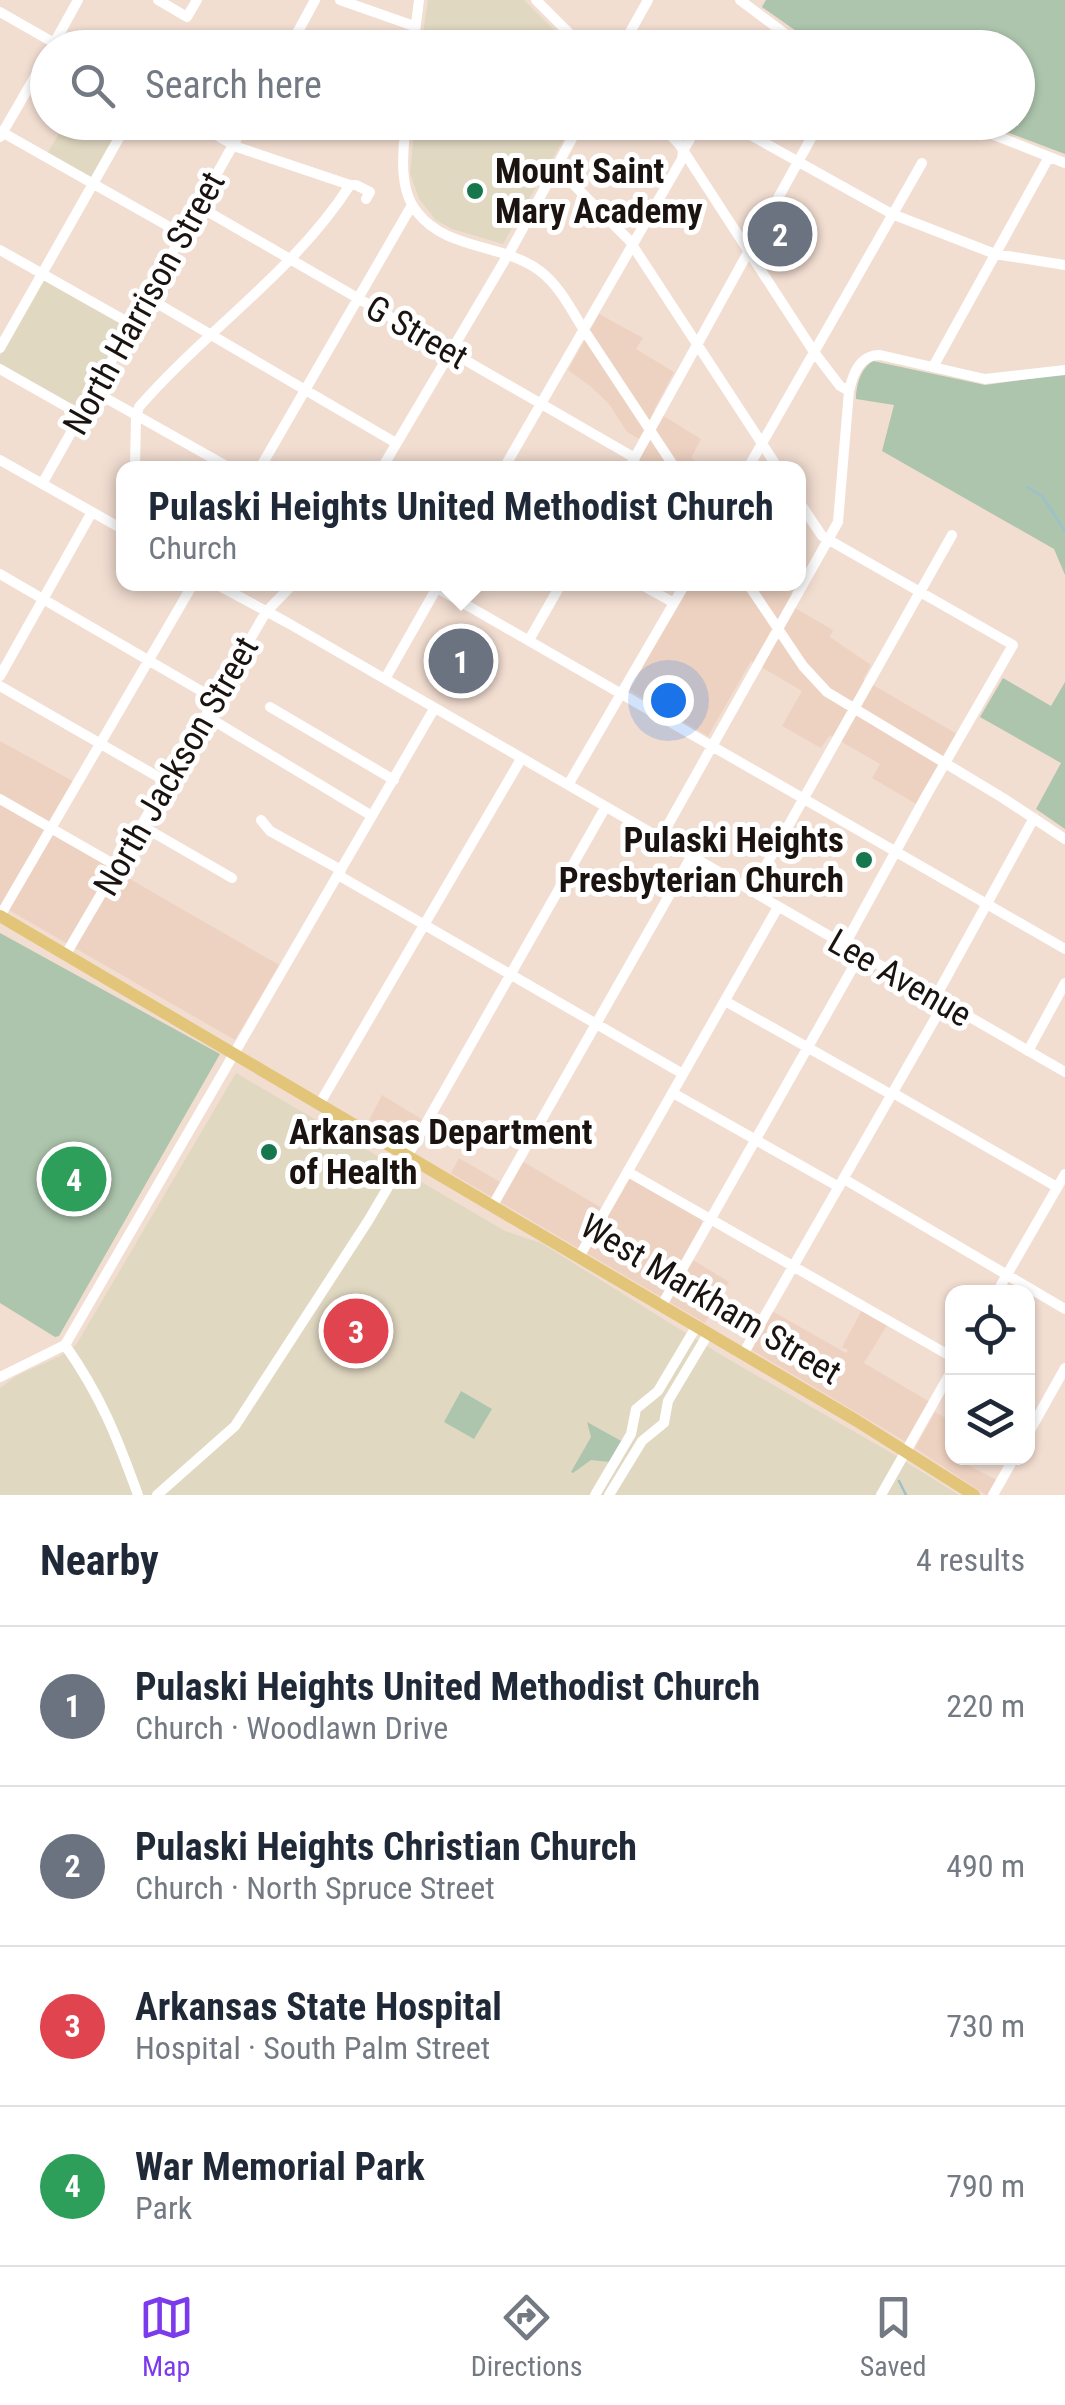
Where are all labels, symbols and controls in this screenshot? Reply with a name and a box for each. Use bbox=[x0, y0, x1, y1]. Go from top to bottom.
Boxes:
search box bbox=[30, 30, 1035, 140]
icon: search bbox=[65, 58, 120, 113]
text: Search here bbox=[145, 63, 322, 107]
place label: Mount Saint Mary Academy bbox=[495, 151, 703, 232]
street label: North Harrison Street bbox=[55, 165, 234, 442]
marker: Mount Saint Mary Academy bbox=[464, 180, 486, 202]
pin: 2 bbox=[748, 196, 812, 272]
street label: G Street bbox=[359, 287, 475, 378]
popup bbox=[116, 461, 806, 591]
text: Pulaski Heights United Methodist Church bbox=[148, 485, 774, 529]
text: Church bbox=[148, 529, 237, 567]
pin: 1 bbox=[428, 624, 494, 698]
street label: North Jackson Street bbox=[86, 629, 267, 903]
your location bbox=[643, 675, 694, 726]
place label: Pulaski Heights Presbyterian Church bbox=[559, 820, 844, 901]
marker: Pulaski Heights Presbyterian Church bbox=[853, 849, 875, 871]
street label: Lee Avenue bbox=[821, 921, 979, 1036]
place label: Arkansas Department of Health bbox=[289, 1112, 592, 1193]
marker: Arkansas Department of Health bbox=[258, 1141, 280, 1163]
pin: 4 bbox=[42, 1142, 106, 1216]
street label: West Markham Street bbox=[573, 1205, 848, 1393]
map controls bbox=[945, 1285, 1035, 1465]
button: locate bbox=[945, 1285, 1035, 1375]
pin: 3 bbox=[324, 1294, 388, 1368]
button: layers bbox=[945, 1375, 1035, 1465]
text: Nearby bbox=[40, 1536, 159, 1585]
text: 4 results bbox=[916, 1541, 1025, 1579]
text: Pulaski Heights United Methodist Church bbox=[135, 1665, 760, 1709]
text: 1 bbox=[64, 1687, 81, 1725]
text: 220 m bbox=[946, 1687, 1025, 1725]
text: Church · Woodlawn Drive bbox=[135, 1709, 448, 1747]
text: Pulaski Heights Christian Church bbox=[135, 1825, 637, 1869]
text: 2 bbox=[64, 1847, 81, 1885]
text: 490 m bbox=[946, 1847, 1025, 1885]
text: Church · North Spruce Street bbox=[135, 1869, 495, 1907]
text: Arkansas State Hospital bbox=[135, 1985, 502, 2029]
text: 3 bbox=[64, 2007, 81, 2045]
text: 730 m bbox=[946, 2007, 1025, 2045]
text: Hospital · South Palm Street bbox=[135, 2029, 490, 2067]
text: War Memorial Park bbox=[135, 2145, 425, 2189]
text: 4 bbox=[64, 2167, 81, 2205]
text: 790 m bbox=[946, 2167, 1025, 2205]
text: Park bbox=[135, 2189, 192, 2227]
tab: Map bbox=[139, 2290, 194, 2383]
tab: Directions bbox=[471, 2290, 583, 2383]
tab: Saved bbox=[860, 2290, 926, 2383]

